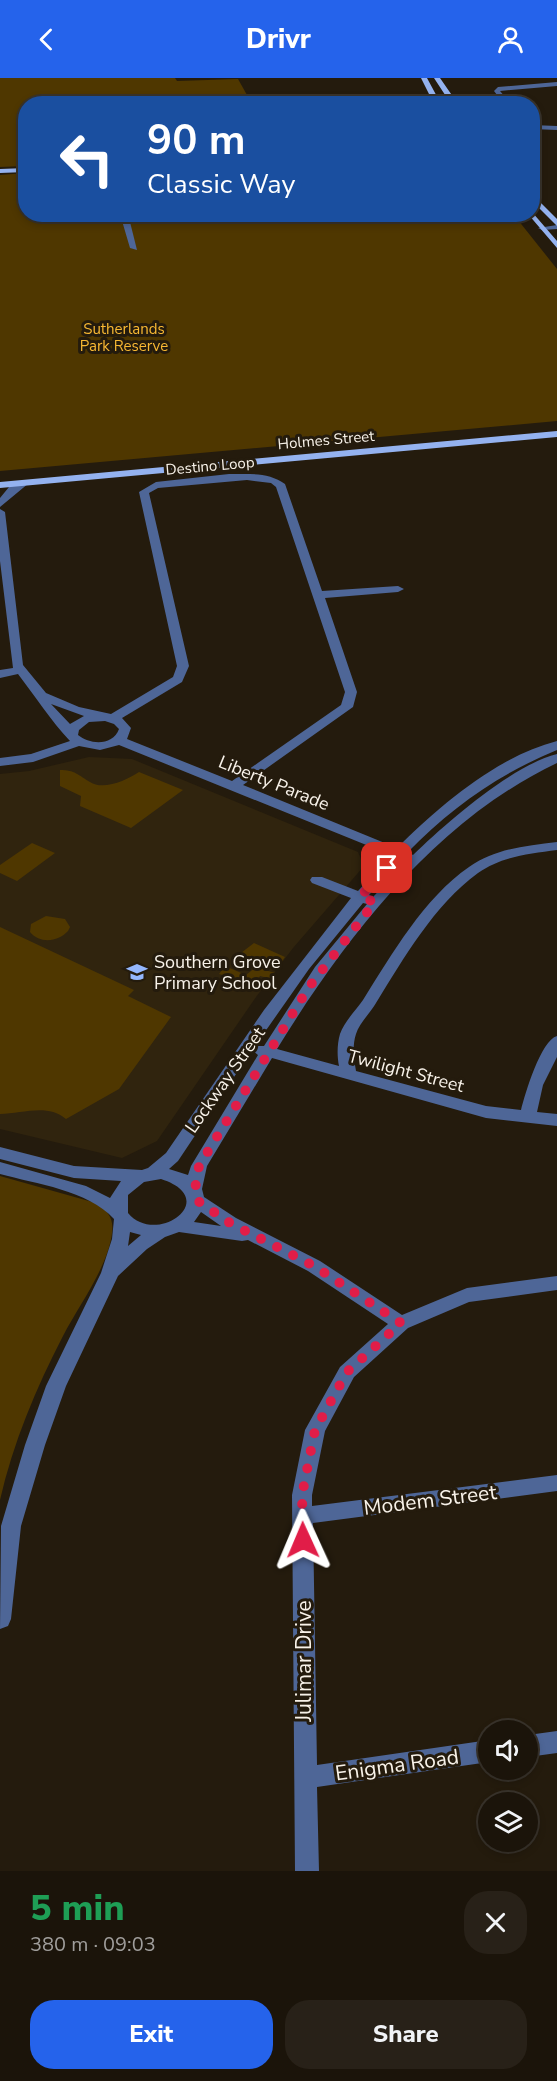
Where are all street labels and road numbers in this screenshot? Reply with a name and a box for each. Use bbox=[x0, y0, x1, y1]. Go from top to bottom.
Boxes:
street label: Holmes Street bbox=[277, 426, 376, 454]
street label: Destino Loop bbox=[165, 452, 256, 480]
street label: Liberty Parade bbox=[215, 750, 333, 816]
street label: Lockway Street bbox=[180, 1022, 271, 1138]
street label: Twilight Street bbox=[345, 1044, 467, 1098]
street label: Modem Street bbox=[362, 1478, 499, 1522]
street label: Julimar Drive bbox=[290, 1600, 318, 1723]
street label: Enigma Road bbox=[333, 1742, 461, 1788]

